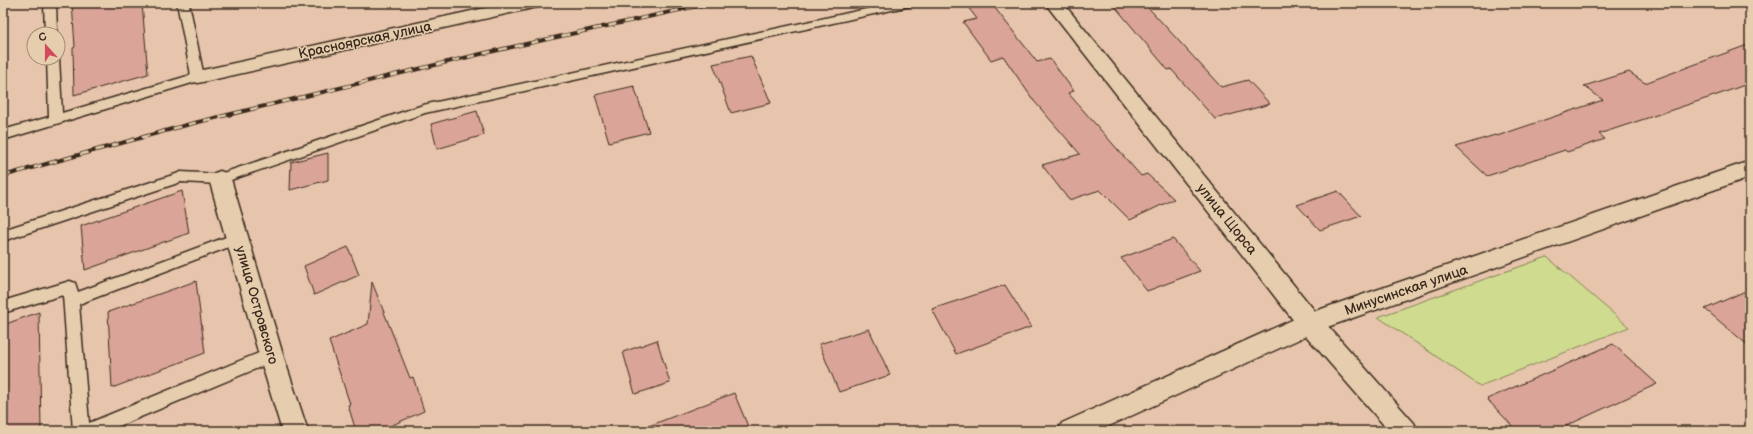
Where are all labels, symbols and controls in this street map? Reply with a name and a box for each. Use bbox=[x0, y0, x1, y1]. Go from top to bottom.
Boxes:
street label: Красноярская улица bbox=[297, 17, 434, 62]
north arrow bbox=[26, 26, 66, 66]
text: С bbox=[37, 30, 49, 45]
street label: улица Щорса bbox=[1193, 180, 1261, 259]
street label: улица Островского bbox=[232, 244, 282, 366]
street label: Минусинская улица bbox=[1342, 261, 1471, 319]

